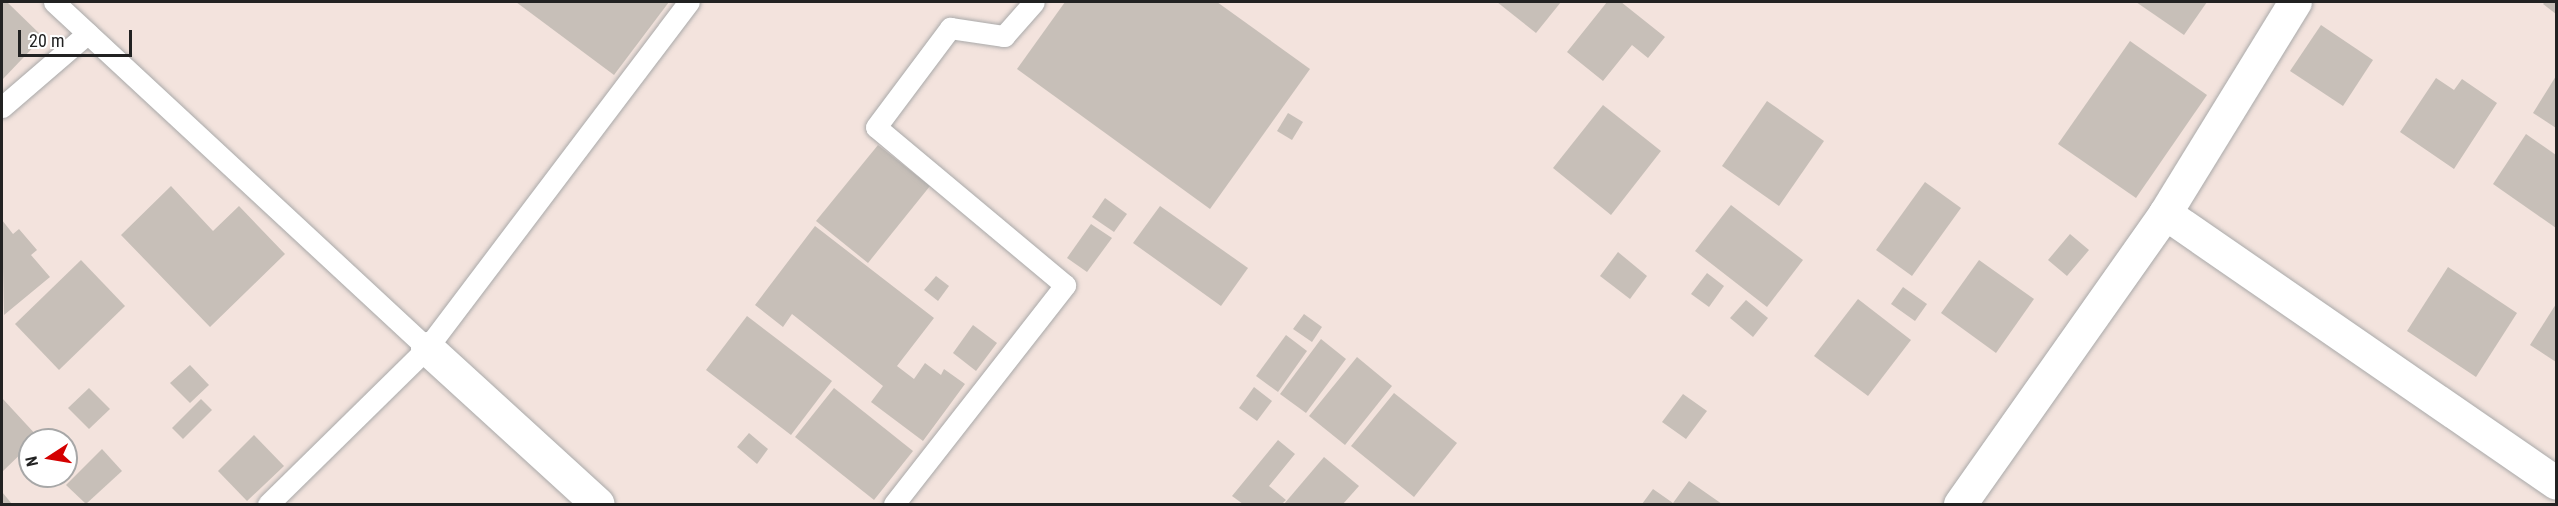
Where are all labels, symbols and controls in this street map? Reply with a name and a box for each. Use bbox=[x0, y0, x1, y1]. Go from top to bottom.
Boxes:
scale bar bbox=[21, 18, 135, 56]
text: 20 m bbox=[29, 30, 64, 51]
north arrow bbox=[18, 428, 78, 488]
text: N bbox=[22, 455, 42, 468]

